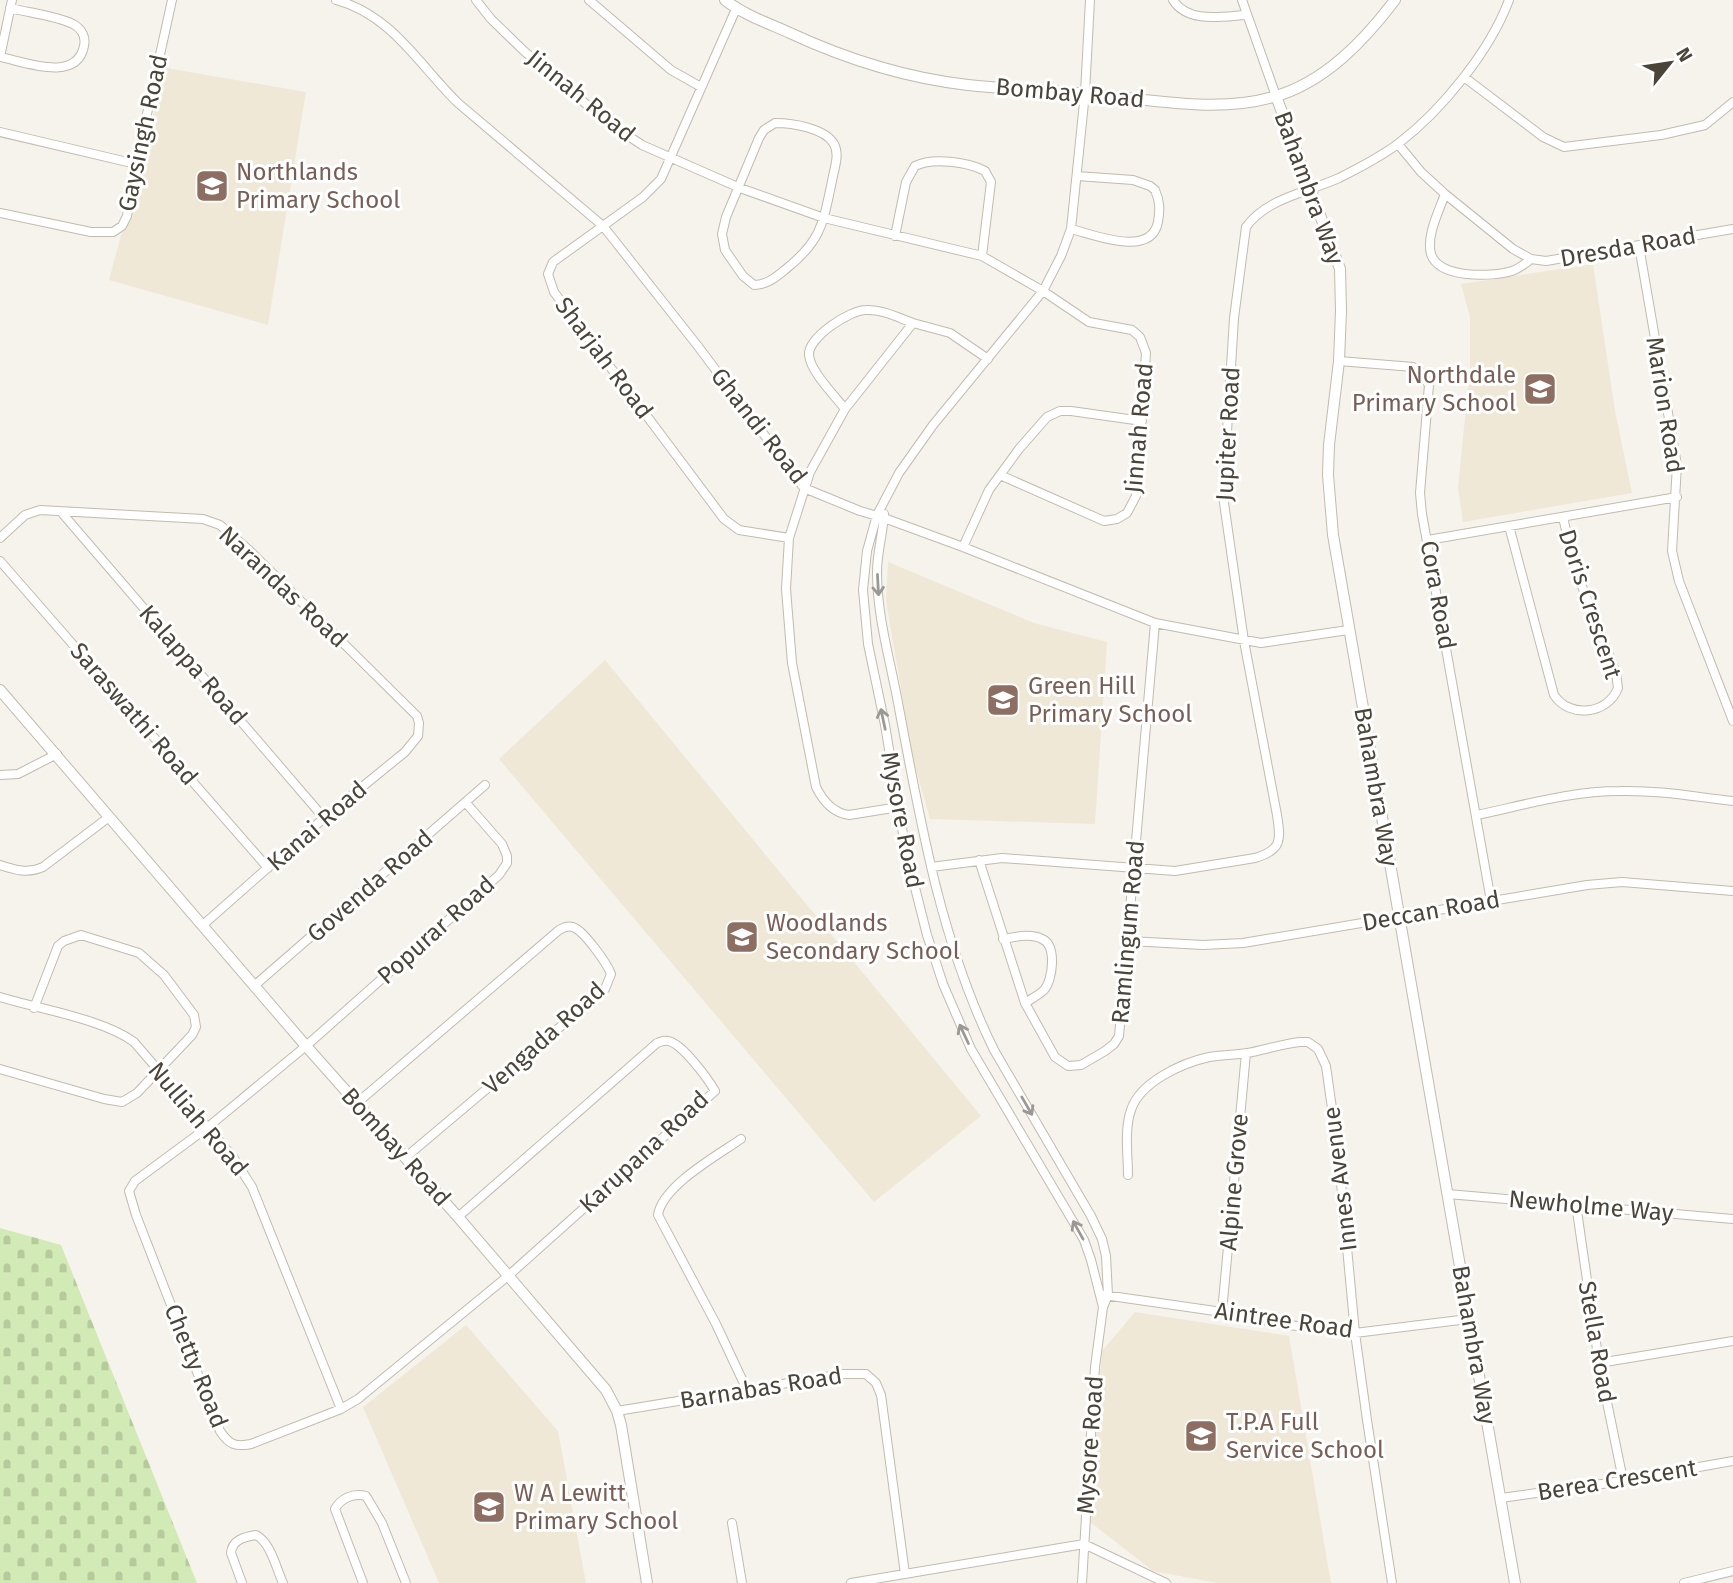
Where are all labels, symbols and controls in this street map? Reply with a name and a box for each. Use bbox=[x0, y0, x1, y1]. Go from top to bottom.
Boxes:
north arrow bbox=[1635, 28, 1705, 98]
street label: Jinnah Road bbox=[521, 44, 641, 148]
text: N bbox=[1671, 44, 1697, 66]
street label: Gaysingh Road bbox=[113, 52, 173, 214]
street label: Bombay Road bbox=[994, 73, 1146, 113]
street label: Bahambra Way bbox=[1268, 108, 1350, 269]
place label: Northlands Primary School bbox=[236, 158, 400, 214]
school or university icon: Northlands Primary School bbox=[193, 167, 231, 205]
street label: Dresda Road bbox=[1558, 221, 1698, 273]
street label: Sharjah Road bbox=[549, 292, 659, 424]
street label: Marion Road bbox=[1640, 335, 1690, 475]
place label: Northdale Primary School bbox=[1352, 361, 1516, 417]
street label: Jinnah Road bbox=[1119, 362, 1159, 494]
street label: Ghandi Road bbox=[705, 363, 813, 489]
street label: Jupiter Road bbox=[1210, 366, 1246, 502]
school or university icon: Northdale Primary School bbox=[1521, 370, 1559, 408]
street label: Narandas Road bbox=[213, 520, 353, 654]
street label: Doris Crescent bbox=[1553, 526, 1627, 683]
street label: Cora Road bbox=[1415, 538, 1461, 652]
one-way arrow bbox=[871, 573, 884, 596]
street label: Kalappa Road bbox=[133, 599, 253, 731]
street label: Saraswathi Road bbox=[65, 637, 203, 791]
place label: Green Hill Primary School bbox=[1028, 672, 1192, 728]
school or university icon: Green Hill Primary School bbox=[984, 681, 1022, 719]
street label: Bahambra Way bbox=[1348, 705, 1404, 869]
one-way arrow bbox=[876, 708, 890, 731]
street label: Mysore Road bbox=[875, 749, 929, 891]
street label: Kanai Road bbox=[262, 775, 372, 877]
street label: Govenda Road bbox=[302, 824, 438, 948]
street label: Ramlingum Road bbox=[1106, 839, 1150, 1025]
street label: Popurar Road bbox=[372, 870, 500, 990]
street label: Deccan Road bbox=[1360, 885, 1502, 937]
place label: Woodlands Secondary School bbox=[766, 909, 960, 965]
school or university icon: Woodlands Secondary School bbox=[723, 918, 761, 956]
street label: Vengada Road bbox=[477, 976, 611, 1100]
one-way arrow bbox=[957, 1024, 970, 1045]
street label: Nulliah Road bbox=[142, 1056, 254, 1182]
street label: Bombay Road bbox=[336, 1082, 456, 1212]
street label: Karupana Road bbox=[574, 1085, 714, 1219]
one-way arrow bbox=[1020, 1096, 1034, 1116]
street label: Innes Avenue bbox=[1317, 1105, 1363, 1253]
street label: Alpine Grove bbox=[1214, 1112, 1254, 1252]
street label: Newholme Way bbox=[1507, 1185, 1675, 1227]
one-way arrow bbox=[1071, 1220, 1084, 1241]
street label: Bahambra Way bbox=[1446, 1263, 1502, 1427]
street label: Stella Road bbox=[1573, 1279, 1621, 1405]
street label: Aintree Road bbox=[1213, 1296, 1355, 1344]
street label: Chetty Road bbox=[158, 1300, 234, 1432]
street label: Barnabas Road bbox=[678, 1361, 844, 1415]
street label: Mysore Road bbox=[1071, 1375, 1109, 1515]
place label: T.P.A Full Service School bbox=[1226, 1408, 1384, 1464]
school or university icon: T.P.A Full Service School bbox=[1182, 1417, 1220, 1455]
street label: Berea Crescent bbox=[1535, 1454, 1699, 1506]
place label: W A Lewitt Primary School bbox=[514, 1479, 678, 1535]
school or university icon: W A Lewitt Primary School bbox=[470, 1488, 508, 1526]

